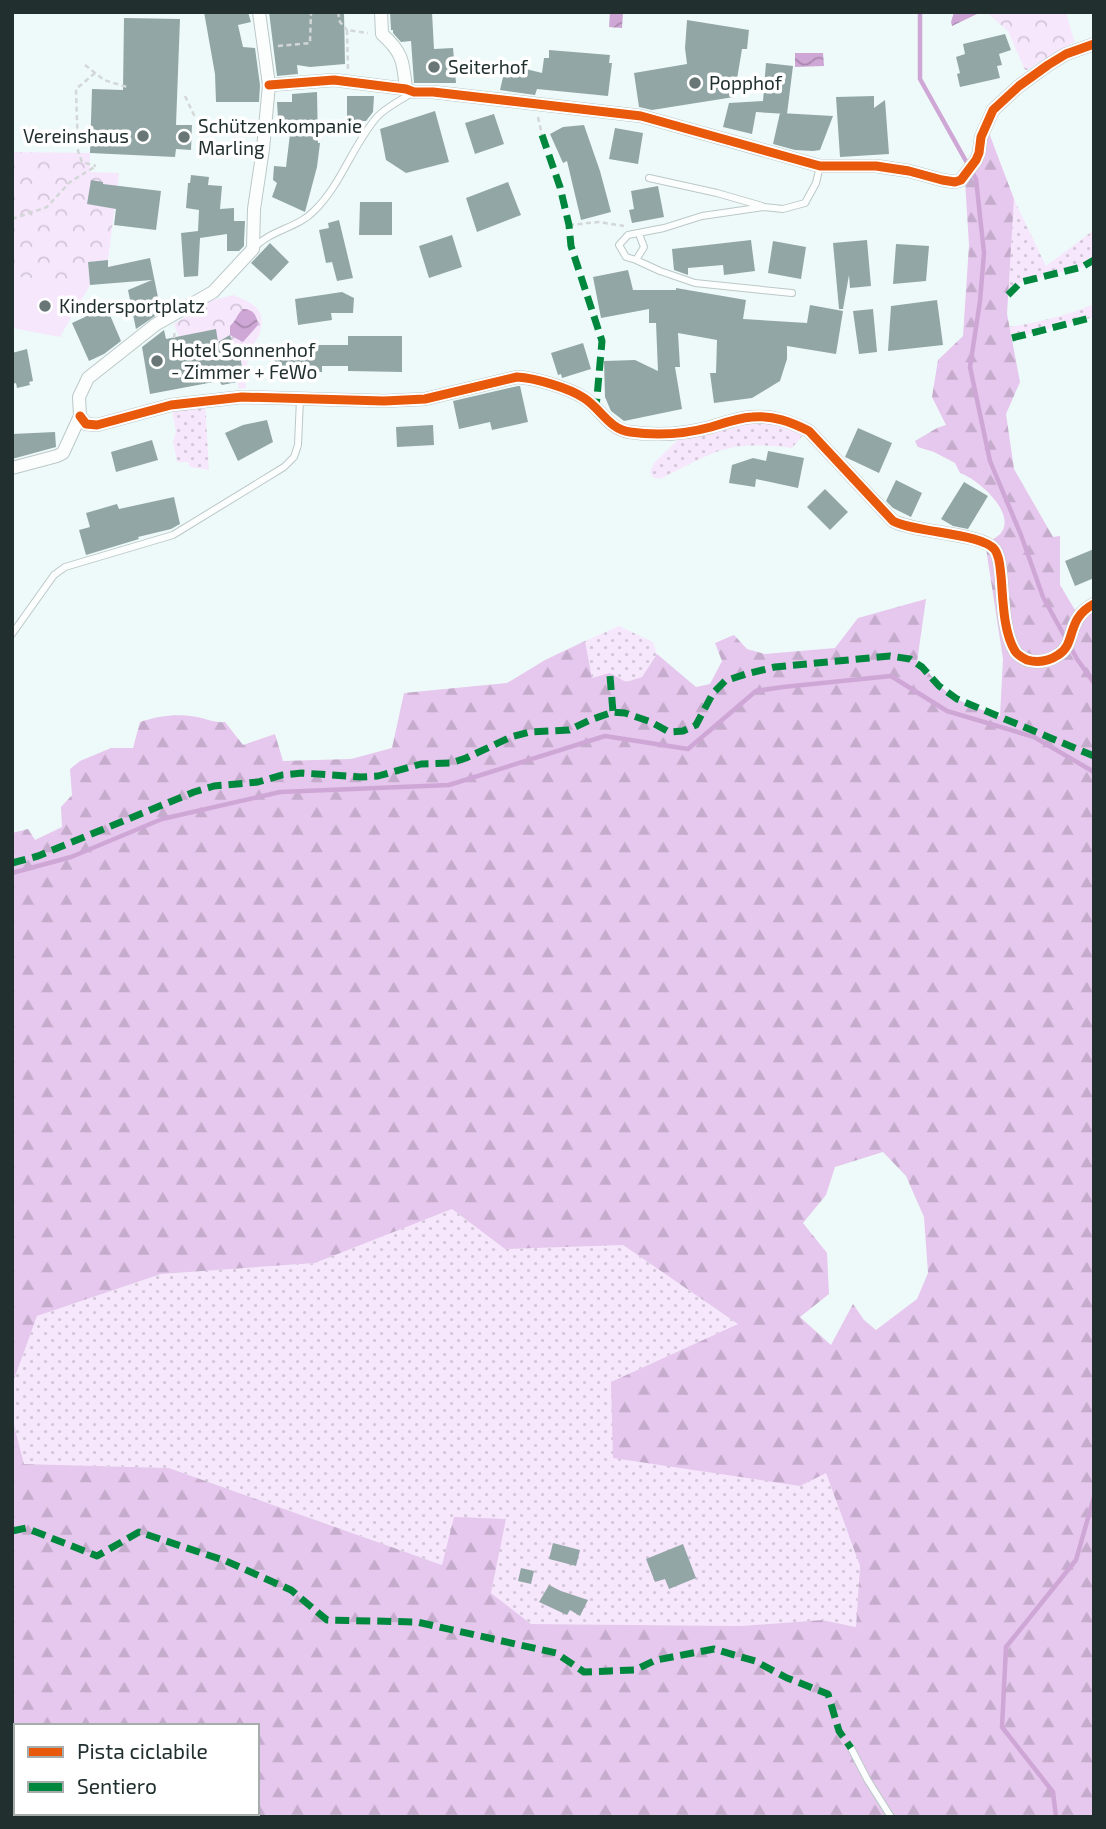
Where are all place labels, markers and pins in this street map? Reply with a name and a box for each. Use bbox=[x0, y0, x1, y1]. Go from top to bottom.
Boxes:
place label: Seiterhof bbox=[448, 55, 528, 78]
marker: Seiterhof bbox=[426, 59, 442, 75]
place label: Popphof bbox=[709, 71, 783, 94]
marker: Popphof bbox=[687, 75, 703, 91]
place label: Schützenkompanie Marling bbox=[198, 114, 362, 159]
place label: Vereinshaus bbox=[23, 124, 129, 147]
marker: Vereinshaus bbox=[135, 128, 151, 144]
marker: Schützenkompanie Marling bbox=[176, 129, 192, 145]
place label: Kindersportplatz bbox=[59, 294, 205, 317]
marker: Kindersportplatz bbox=[37, 298, 53, 314]
place label: Hotel Sonnenhof - Zimmer + FeWo bbox=[171, 338, 317, 383]
marker: Hotel Sonnenhof - Zimmer + FeWo bbox=[149, 353, 165, 369]

